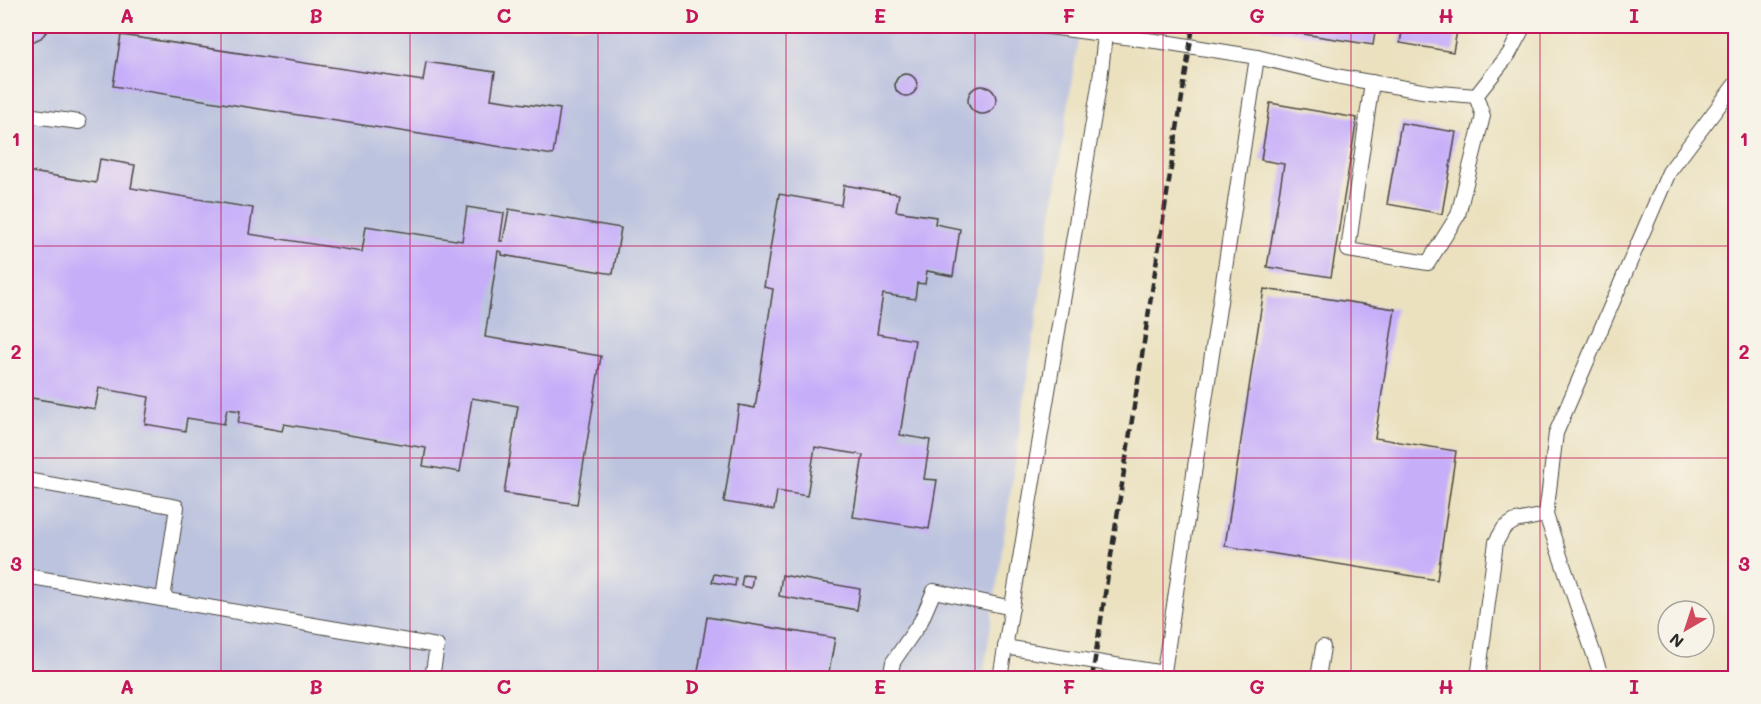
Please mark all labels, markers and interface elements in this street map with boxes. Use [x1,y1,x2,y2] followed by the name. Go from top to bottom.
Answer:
[120,2,134,28] text: A
[309,2,323,28] text: B
[497,2,512,28] text: C
[685,2,699,28] text: D
[874,2,886,28] text: E
[1063,2,1076,28] text: F
[1249,2,1265,28] text: G
[1438,2,1454,28] text: H
[1629,2,1639,28] text: I
[12,125,20,151] text: 1
[1740,125,1748,151] text: 1
[10,338,22,364] text: 2
[1738,338,1750,364] text: 2
[10,550,22,576] text: 3
[1738,550,1750,576] text: 3
[1656,599,1716,659] north arrow
[1665,629,1688,653] text: N
[120,673,134,699] text: A
[309,673,323,699] text: B
[497,673,512,699] text: C
[685,673,699,699] text: D
[874,673,886,699] text: E
[1063,673,1076,699] text: F
[1249,673,1265,699] text: G
[1438,673,1454,699] text: H
[1629,673,1639,699] text: I

